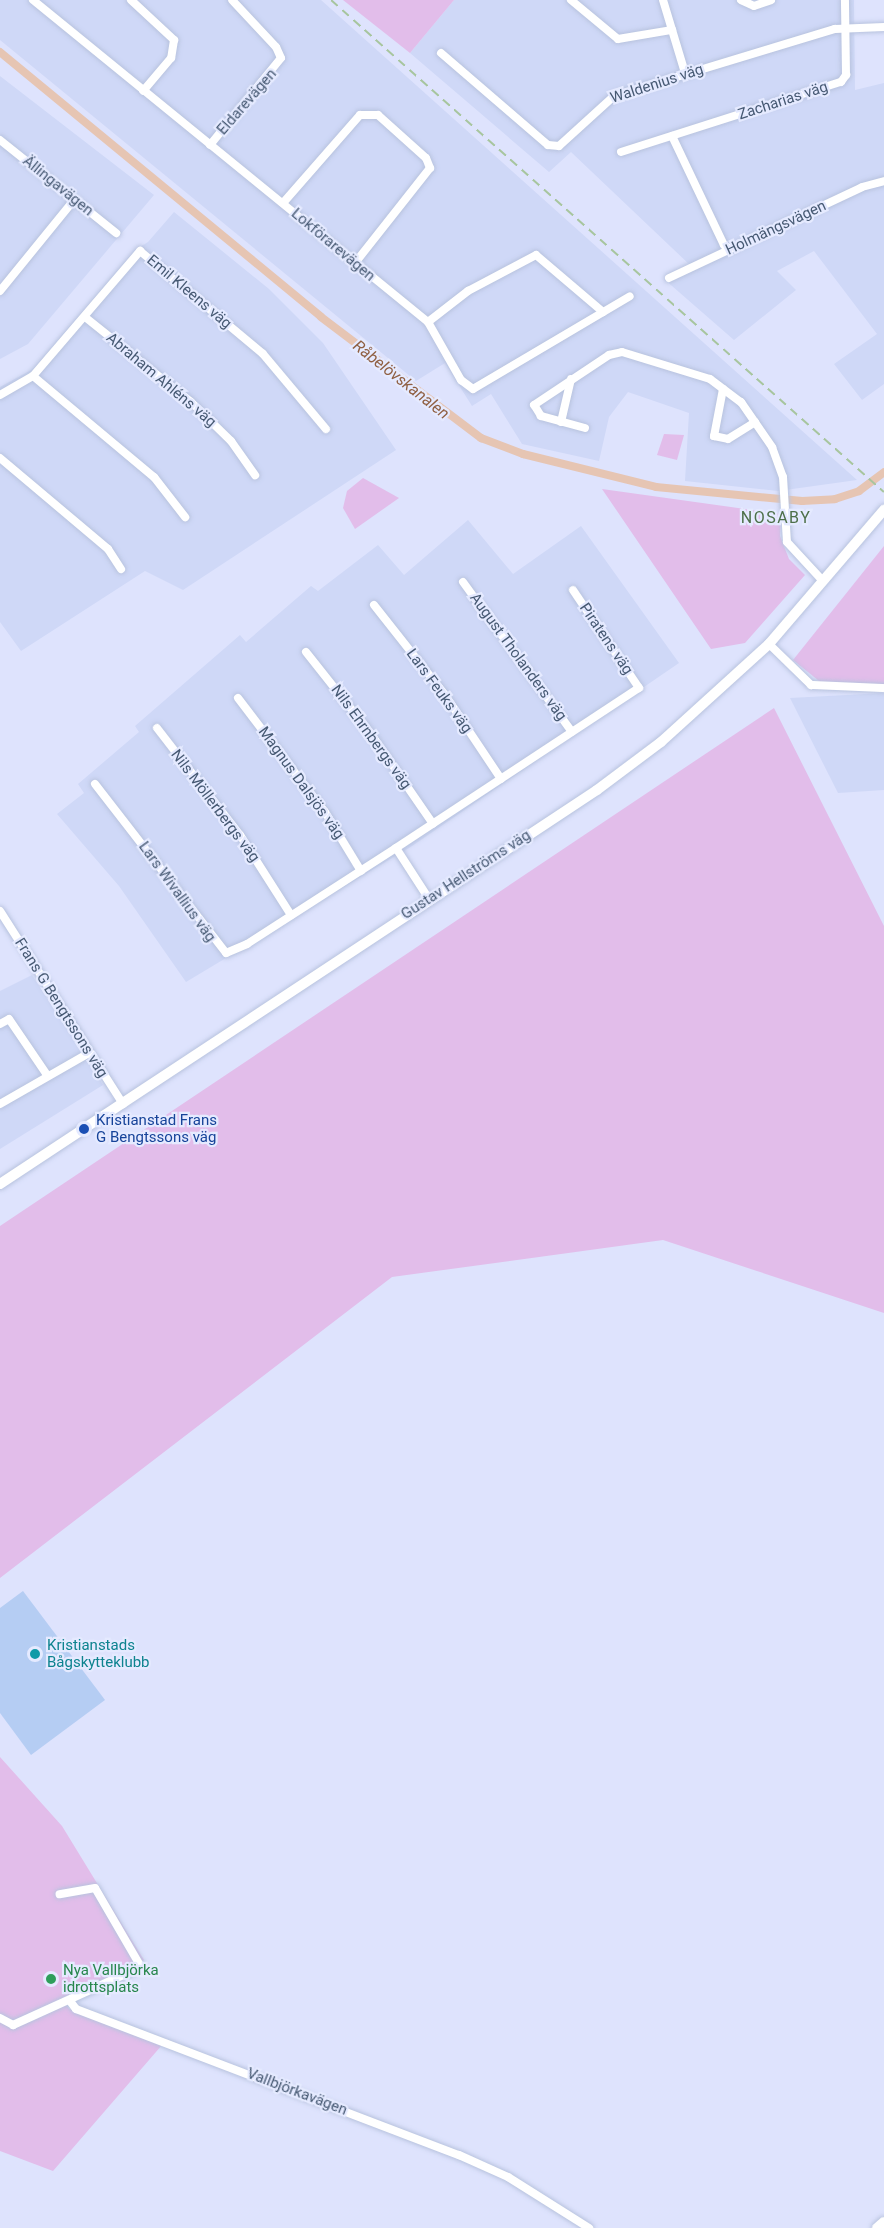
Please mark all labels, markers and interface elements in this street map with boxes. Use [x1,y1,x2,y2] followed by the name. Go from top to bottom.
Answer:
[608,61,706,107] street label: Waldenius väg
[213,65,281,139] street label: Eldarevägen
[736,78,830,124] street label: Zacharias väg
[19,152,97,220] street label: Ällingavägen
[723,197,829,259] street label: Holmängsvägen
[287,205,379,285] street label: Lokförarevägen
[143,251,235,333] street label: Emil Kleens väg
[103,329,219,431] street label: Abraham Ahléns väg
[349,336,453,424] water label: Råbelövskanalen
[741,508,811,528] district label: NOSABY
[466,590,570,724] street label: August Tholanders väg
[575,600,637,678] street label: Piratens väg
[402,645,476,737] street label: Lars Feuks väg
[327,681,415,793] street label: Nils Ehrnbergs väg
[254,723,348,843] street label: Magnus Dalsjös väg
[167,746,263,866] street label: Nils Möllerbergs väg
[398,826,534,924] street label: Gustav Hellströms väg
[135,838,219,946] street label: Lars Wivallius väg
[11,935,111,1081] street label: Frans G Bengtssons väg
[96,1111,217,1146] place label: Kristianstad Frans G Bengtssons väg
[77,1122,91,1136] marker: Kristianstad Frans G Bengtssons väg
[47,1636,150,1671] place label: Kristianstads Bågskytteklubb
[28,1647,42,1661] marker: Kristianstads Bågskytteklubb
[63,1961,159,1996] place label: Nya Vallbjörka idrottsplats
[44,1972,58,1986] marker: Nya Vallbjörka idrottsplats
[244,2065,350,2119] street label: Vallbjörkavägen

